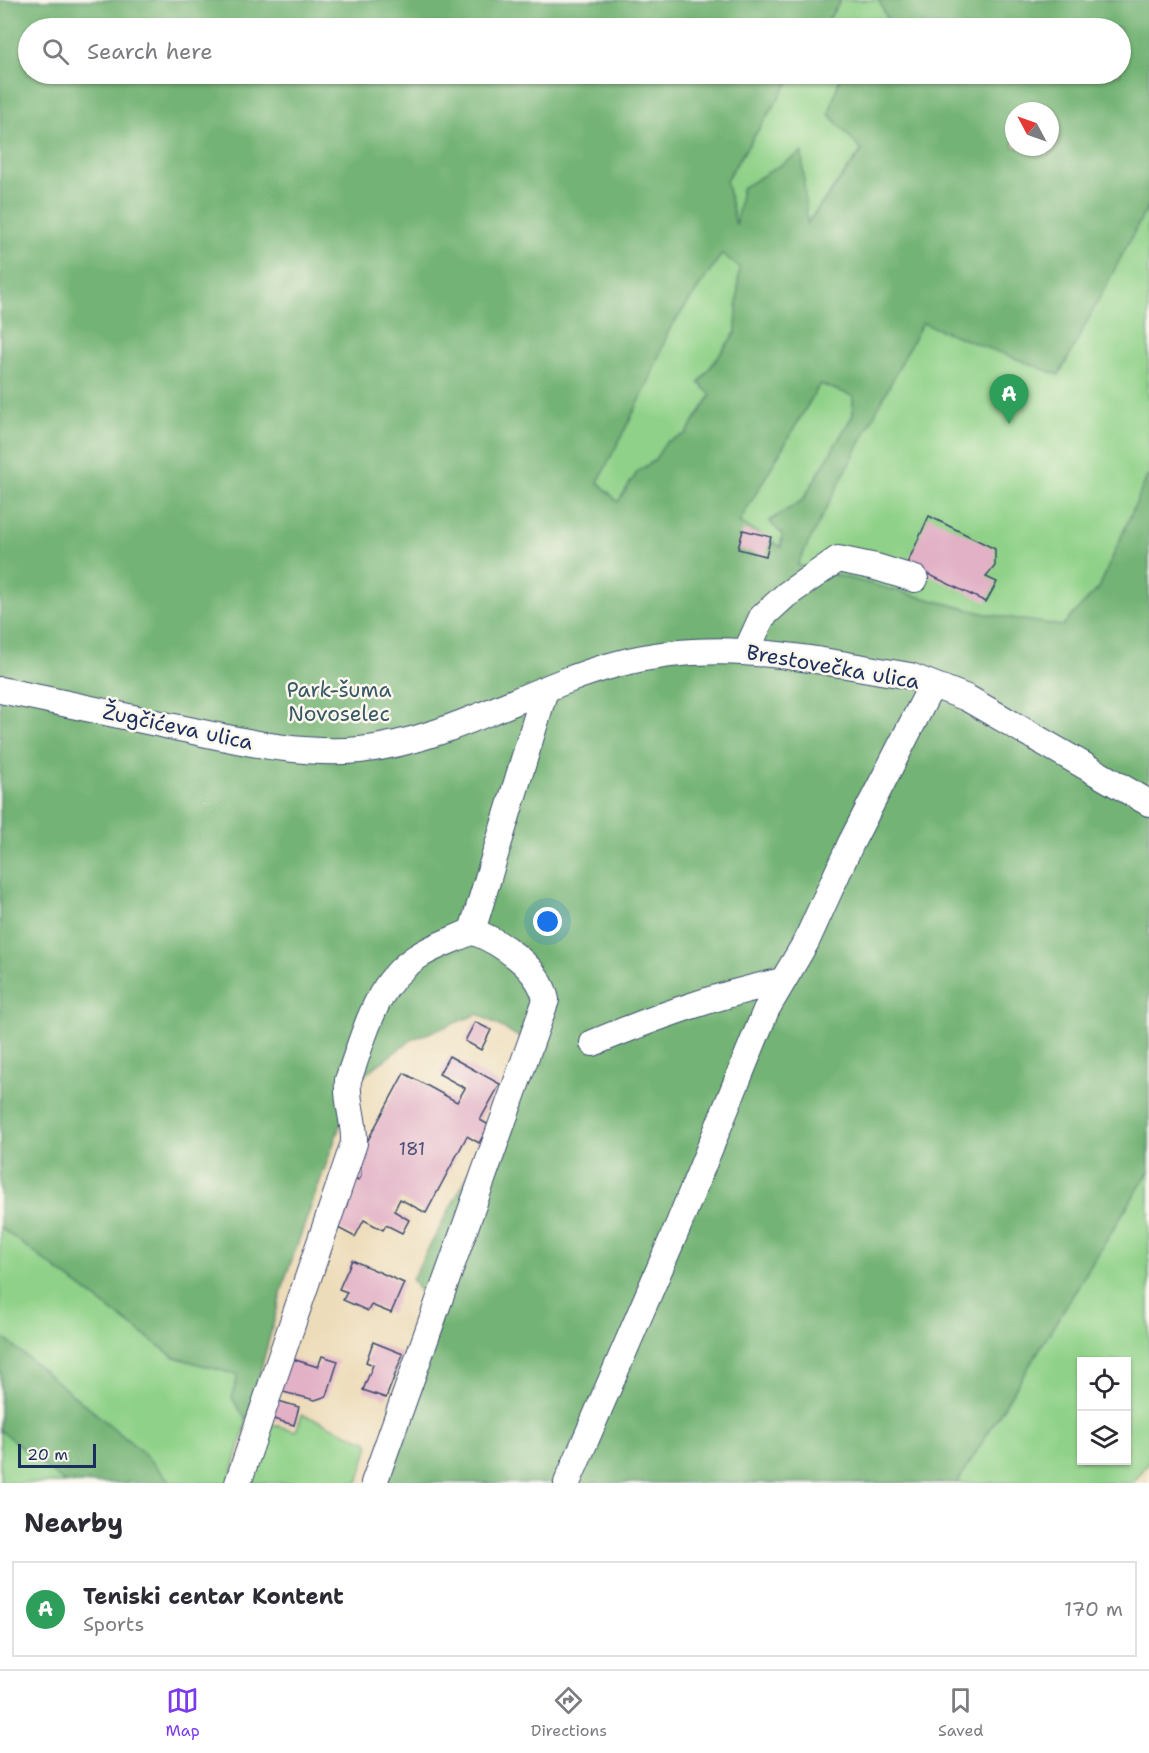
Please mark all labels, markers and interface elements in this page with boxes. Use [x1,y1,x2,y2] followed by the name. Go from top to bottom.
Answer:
[18,18,1131,84] search box
[39,35,72,68] icon: search
[87,37,213,66] text: Search here
[1005,102,1059,156] north arrow
[990,374,1028,424] pin: A
[744,638,922,696] street label: Brestovečka ulica
[286,676,392,728] park label: Park-šuma Novoselec
[100,696,256,757] street label: Žugčićeva ulica
[533,907,562,936] your location
[399,1137,425,1161] house number: 181
[1077,1357,1131,1465] map controls
[1077,1357,1131,1411] button: locate
[1077,1411,1131,1465] button: layers
[18,1441,96,1468] scale bar
[27,1444,68,1465] text: 20 m
[24,1505,123,1540] text: Nearby
[83,1582,344,1611] text: Teniski centar Kontent
[38,1596,53,1622] text: A
[1064,1596,1123,1622] text: 170 m
[83,1611,144,1637] text: Sports
[166,1684,200,1741] tab: Map
[531,1684,607,1741] tab: Directions
[938,1684,984,1741] tab: Saved

